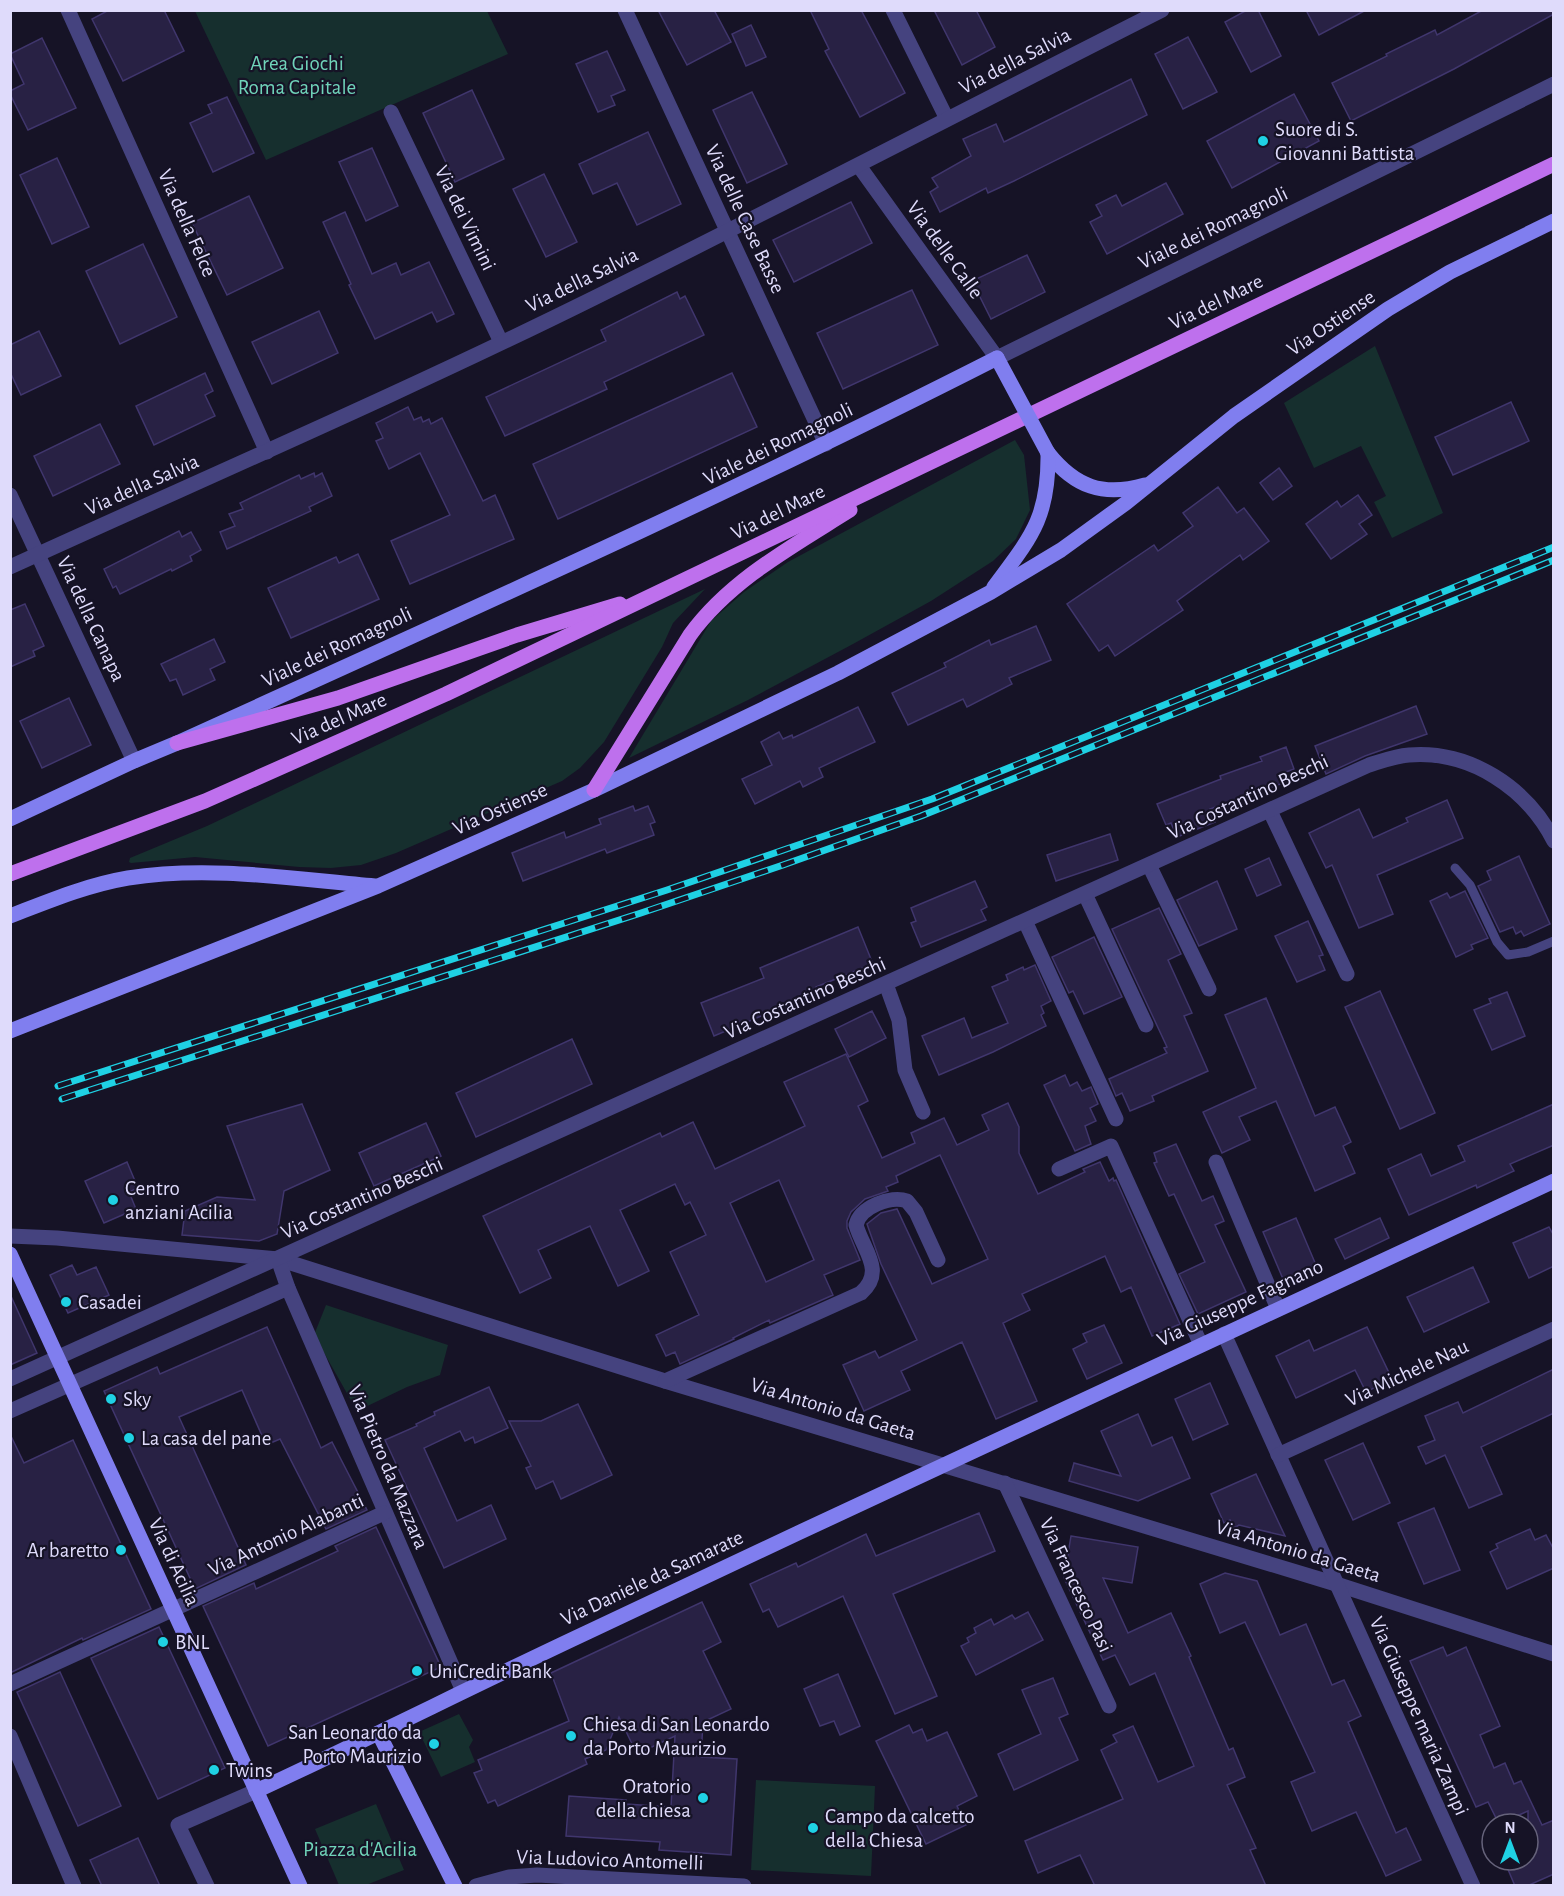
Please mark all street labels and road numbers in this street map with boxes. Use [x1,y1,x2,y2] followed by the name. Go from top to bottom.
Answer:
[956,24,1074,98] street label: Via della Salvia
[701,141,789,297] street label: Via delle Case Basse
[431,162,499,274] street label: Via dei Vimini
[154,166,220,280] street label: Via della Felce
[1135,183,1291,273] street label: Viale dei Romagnoli
[903,197,987,303] street label: Via delle Calle
[522,244,642,316] street label: Via della Salvia
[1166,270,1266,334] street label: Via del Mare
[1283,286,1379,360] street label: Via Ostiense
[700,399,856,489] street label: Viale dei Romagnoli
[82,450,202,519] street label: Via della Salvia
[728,480,828,544] street label: Via del Mare
[53,553,129,685] street label: Via della Canapa
[259,603,415,691] street label: Viale dei Romagnoli
[288,689,390,749] street label: Via del Mare
[1164,751,1332,843] street label: Via Costantino Beschi
[450,779,550,839] street label: Via Ostiense
[721,953,889,1043] street label: Via Costantino Beschi
[278,1153,446,1243] street label: Via Costantino Beschi
[1154,1255,1326,1351] street label: Via Giuseppe Fagnano
[1342,1335,1472,1411] street label: Via Michele Nau
[748,1374,918,1444] street label: Via Antonio da Gaeta
[344,1382,432,1552] street label: Via Pietro da Mazzara
[205,1490,367,1580] street label: Via Antonio Alabanti
[145,1515,204,1609] street label: Via di Acilia
[1036,1515,1116,1655] street label: Via Francesco Pasi
[1213,1516,1383,1586] street label: Via Antonio da Gaeta
[557,1526,747,1630] street label: Via Daniele da Samarate
[1366,1614,1472,1818] street label: Via Giuseppe maria Zampi
[516,1846,704,1874] street label: Via Ludovico Antomelli

